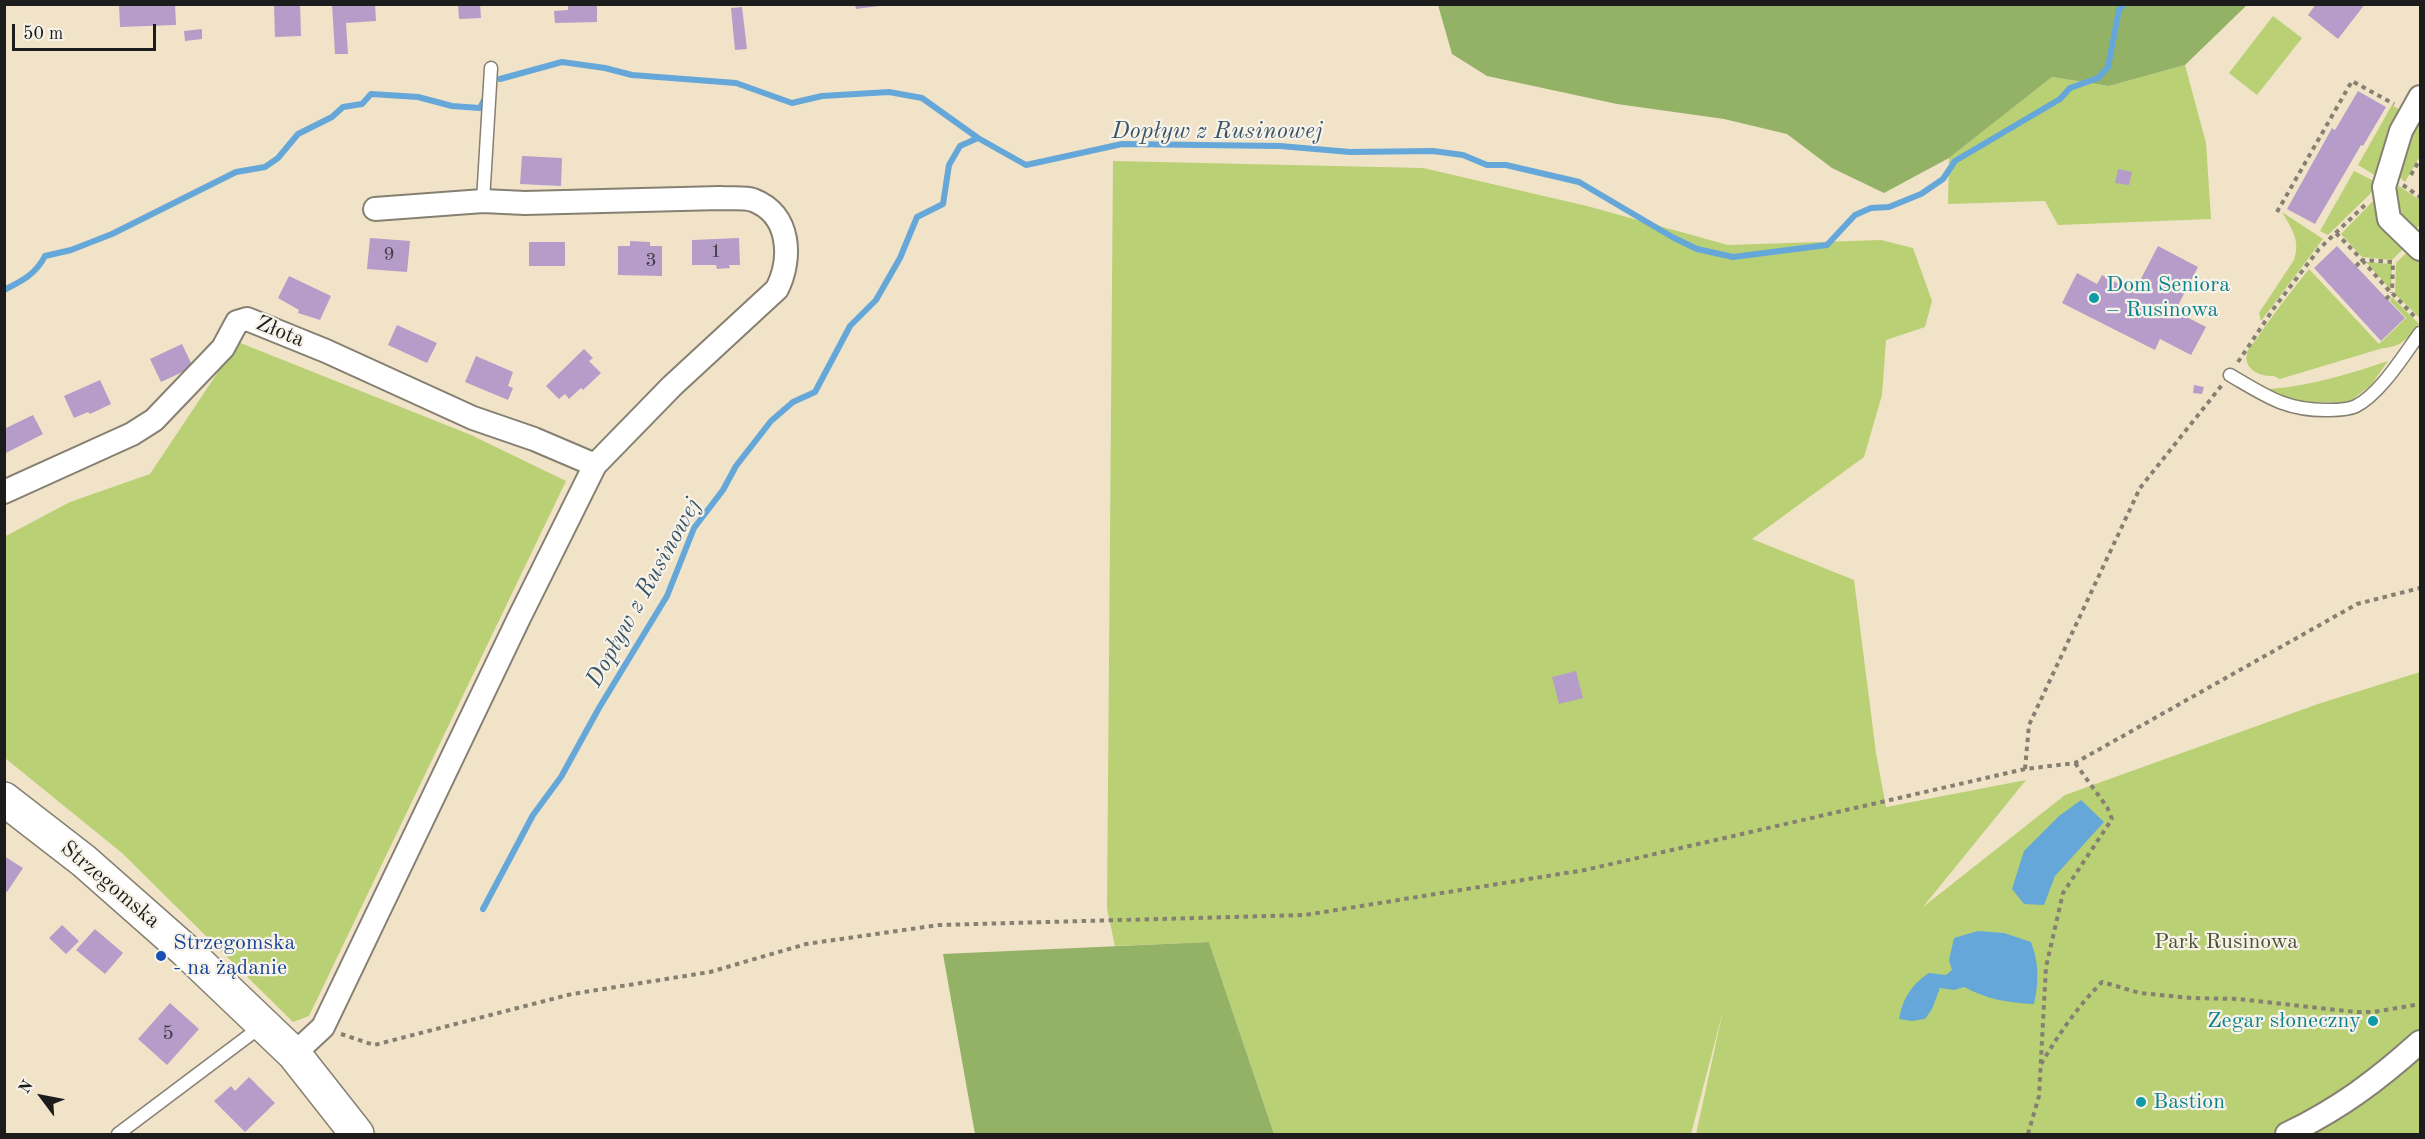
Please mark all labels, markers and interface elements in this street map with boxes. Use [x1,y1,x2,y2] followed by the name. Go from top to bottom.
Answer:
[15,12,159,50] scale bar
[23,25,63,43] text: 50 m
[1111,118,1323,146] water label: Dopływ z Rusinowej
[710,240,722,264] house number: 1
[383,243,395,267] house number: 9
[645,249,657,273] house number: 3
[2106,272,2230,324] place label: Dom Seniora – Rusinowa
[2087,291,2101,305] marker: Dom Seniora – Rusinowa
[252,310,308,354] street label: Złota
[580,494,708,692] water label: Dopływ z Rusinowej
[55,836,165,934] street label: Strzegomska
[2154,929,2298,955] park label: Park Rusinowa
[173,930,295,981] place label: Strzegomska - na żądanie
[154,949,168,963] marker: Strzegomska - na żądanie
[2207,1008,2361,1034] place label: Zegar słoneczny
[2366,1014,2380,1028] marker: Zegar słoneczny
[162,1022,174,1046] house number: 5
[12,1067,72,1127] north arrow
[17,1078,37,1097] text: N
[2153,1089,2225,1115] place label: Bastion
[2134,1095,2148,1109] marker: Bastion

